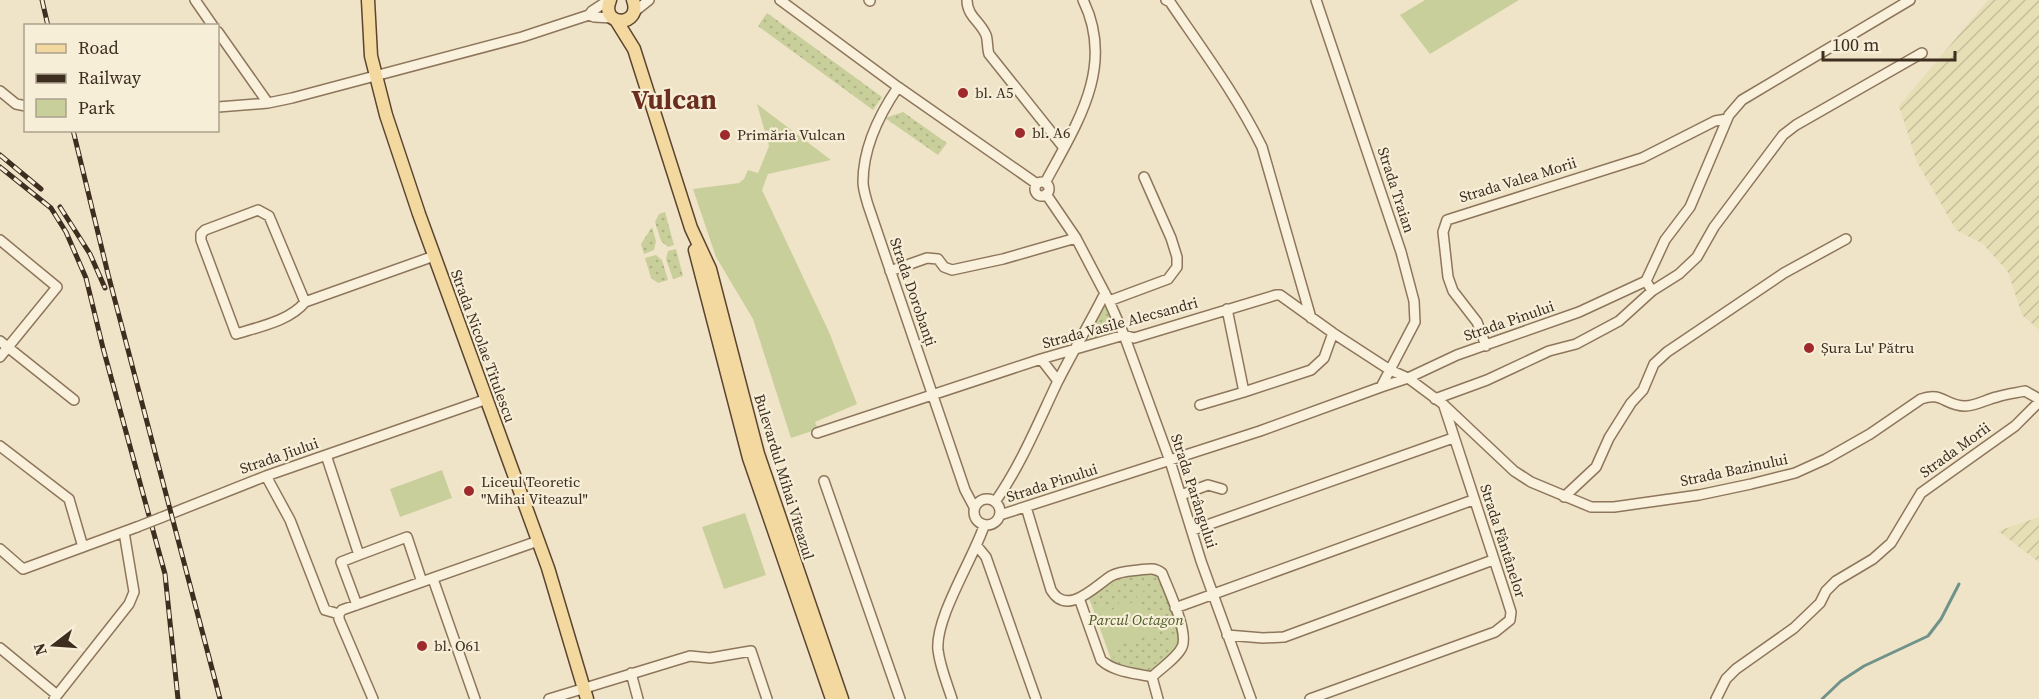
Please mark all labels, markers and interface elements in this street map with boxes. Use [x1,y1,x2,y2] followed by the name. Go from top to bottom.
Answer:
[24,24,219,132] legend
[1823,24,1955,62] scale bar
[1832,32,1879,57] text: 100 m
[78,35,119,60] text: Road
[78,65,142,90] text: Railway
[631,81,717,118] district label: Vulcan
[975,82,1013,103] place label: bl. A5
[956,86,970,100] marker: bl. A5
[78,95,115,120] text: Park
[1032,122,1070,143] place label: bl. A6
[737,124,845,145] place label: Primăria Vulcan
[1013,126,1027,140] marker: bl. A6
[718,128,732,142] marker: Primăria Vulcan
[1373,144,1420,235] street label: Strada Traian
[1457,152,1579,207] street label: Strada Valea Morii
[885,235,942,349] street label: Strada Dorobanți
[446,266,521,425] street label: Strada Nicolae Titulescu
[1040,292,1200,353] street label: Strada Vasile Alecsandri
[1461,295,1557,346] street label: Strada Pinului
[1821,337,1914,358] place label: Șura Lu' Pătru
[1802,341,1816,355] marker: Șura Lu' Pătru
[749,391,820,563] street label: Bulevardul Mihai Viteazul
[1915,417,1994,482] street label: Strada Morii
[1166,431,1223,551] street label: Strada Parângului
[237,432,321,479] street label: Strada Jiului
[1678,448,1790,491] street label: Strada Bazinului
[1004,458,1100,507] street label: Strada Pinului
[481,471,588,509] place label: Liceul Teoretic "Mihai Viteazul"
[1475,481,1532,601] street label: Strada Fântânelor
[462,484,476,498] marker: Liceul Teoretic "Mihai Viteazul"
[1087,609,1184,630] park label: Parcul Octagon
[24,615,84,675] north arrow
[434,635,481,656] place label: bl. O61
[415,639,429,653] marker: bl. O61
[27,640,52,658] text: N

